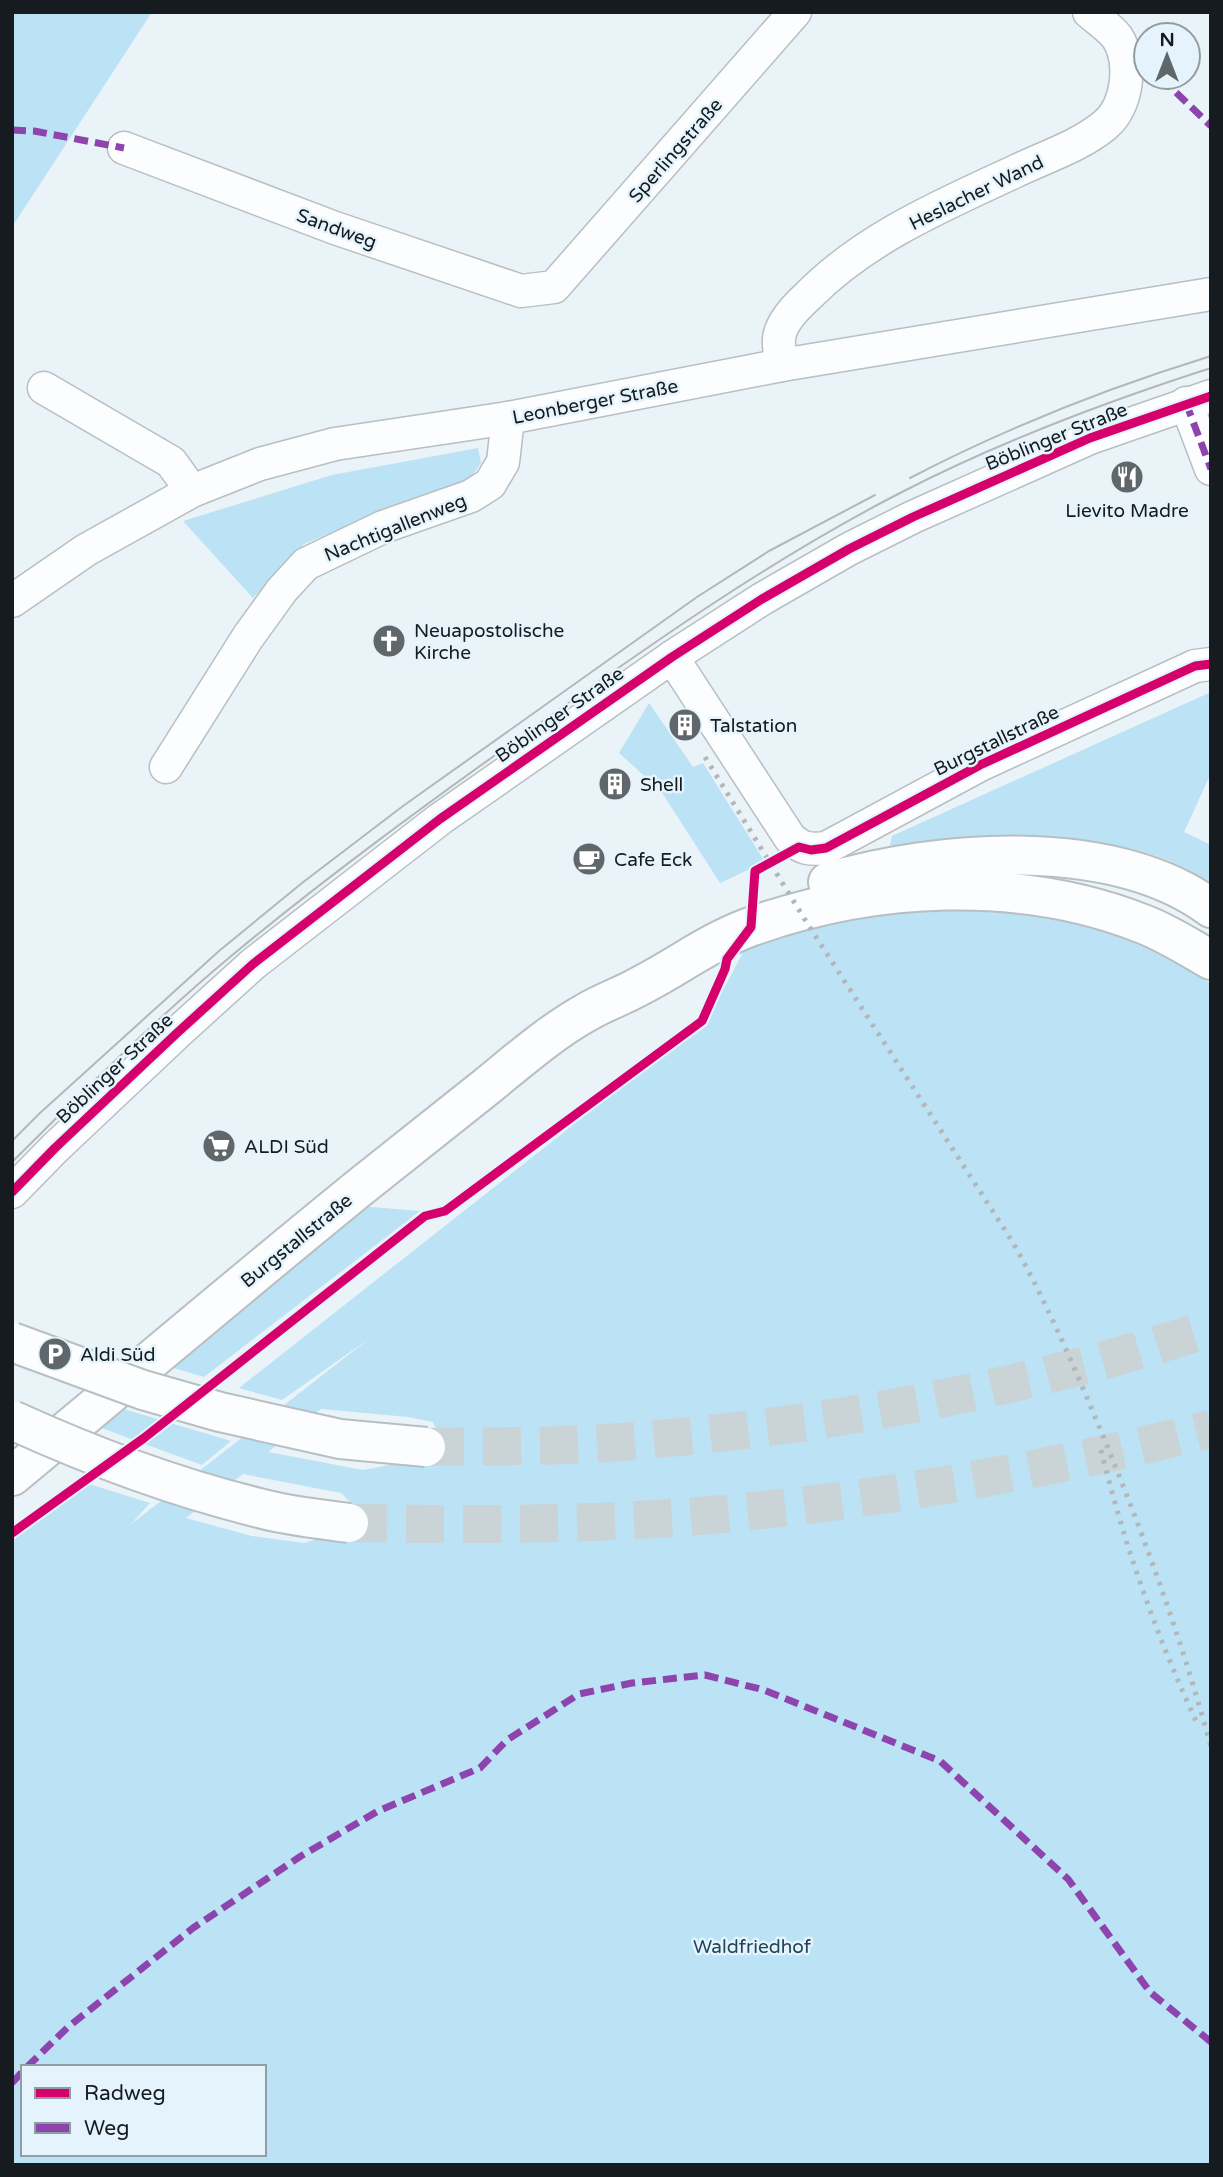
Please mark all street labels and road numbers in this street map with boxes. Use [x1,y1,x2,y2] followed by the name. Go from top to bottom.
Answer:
[624,94,727,207] street label: Sperlingstraße
[906,151,1047,235] street label: Heslacher Wand
[294,204,380,254] street label: Sandweg
[510,375,680,429] street label: Leonberger Straße
[982,398,1131,475] street label: Böblinger Straße
[321,489,470,566] street label: Nachtigallenweg
[491,662,628,767] street label: Böblinger Straße
[930,701,1063,781] street label: Burgstallstraße
[52,1009,178,1128] street label: Böblinger Straße
[237,1189,357,1292] street label: Burgstallstraße

